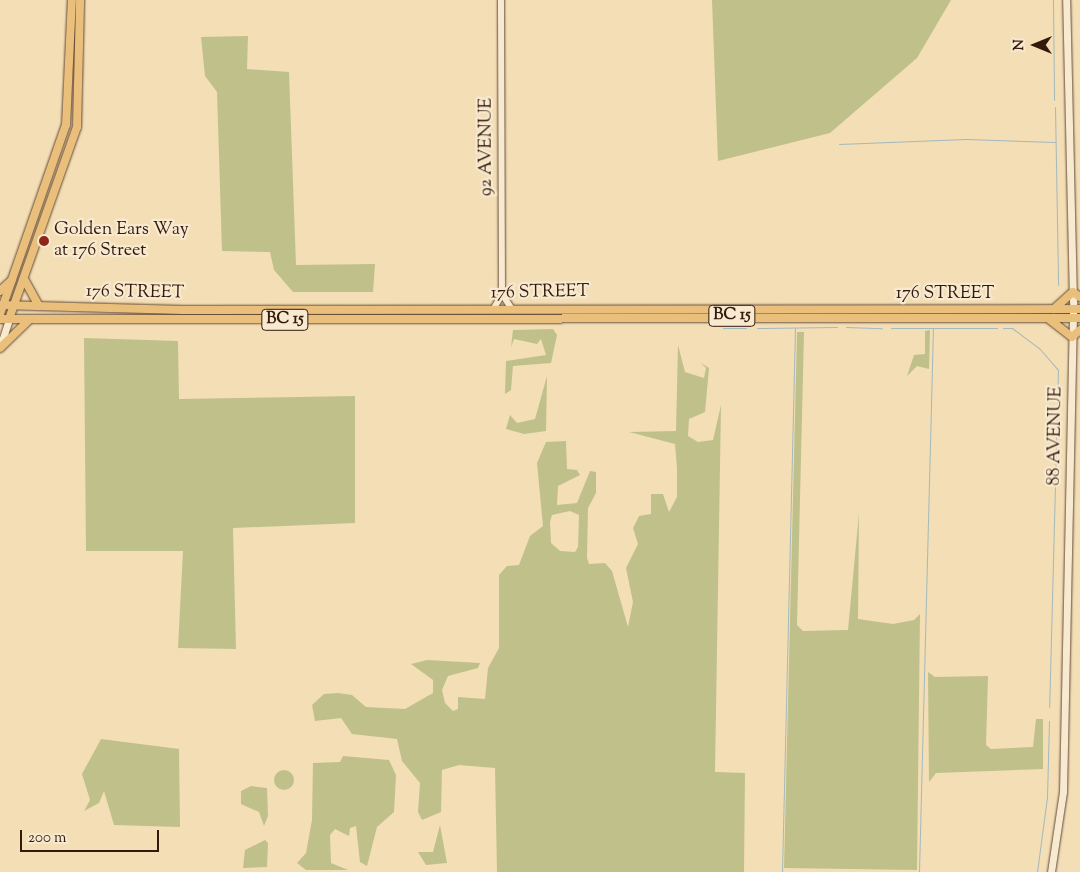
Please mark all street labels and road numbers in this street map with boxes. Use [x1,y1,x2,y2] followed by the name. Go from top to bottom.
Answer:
[476,98,498,196] street label: 92 AVENUE
[86,281,184,305] street label: 176 STREET
[491,281,589,305] street label: 176 STREET
[896,283,994,305] street label: 176 STREET
[708,302,756,330] road number: BC 15
[261,306,309,334] road number: BC 15
[1044,386,1068,486] street label: 88 AVENUE

